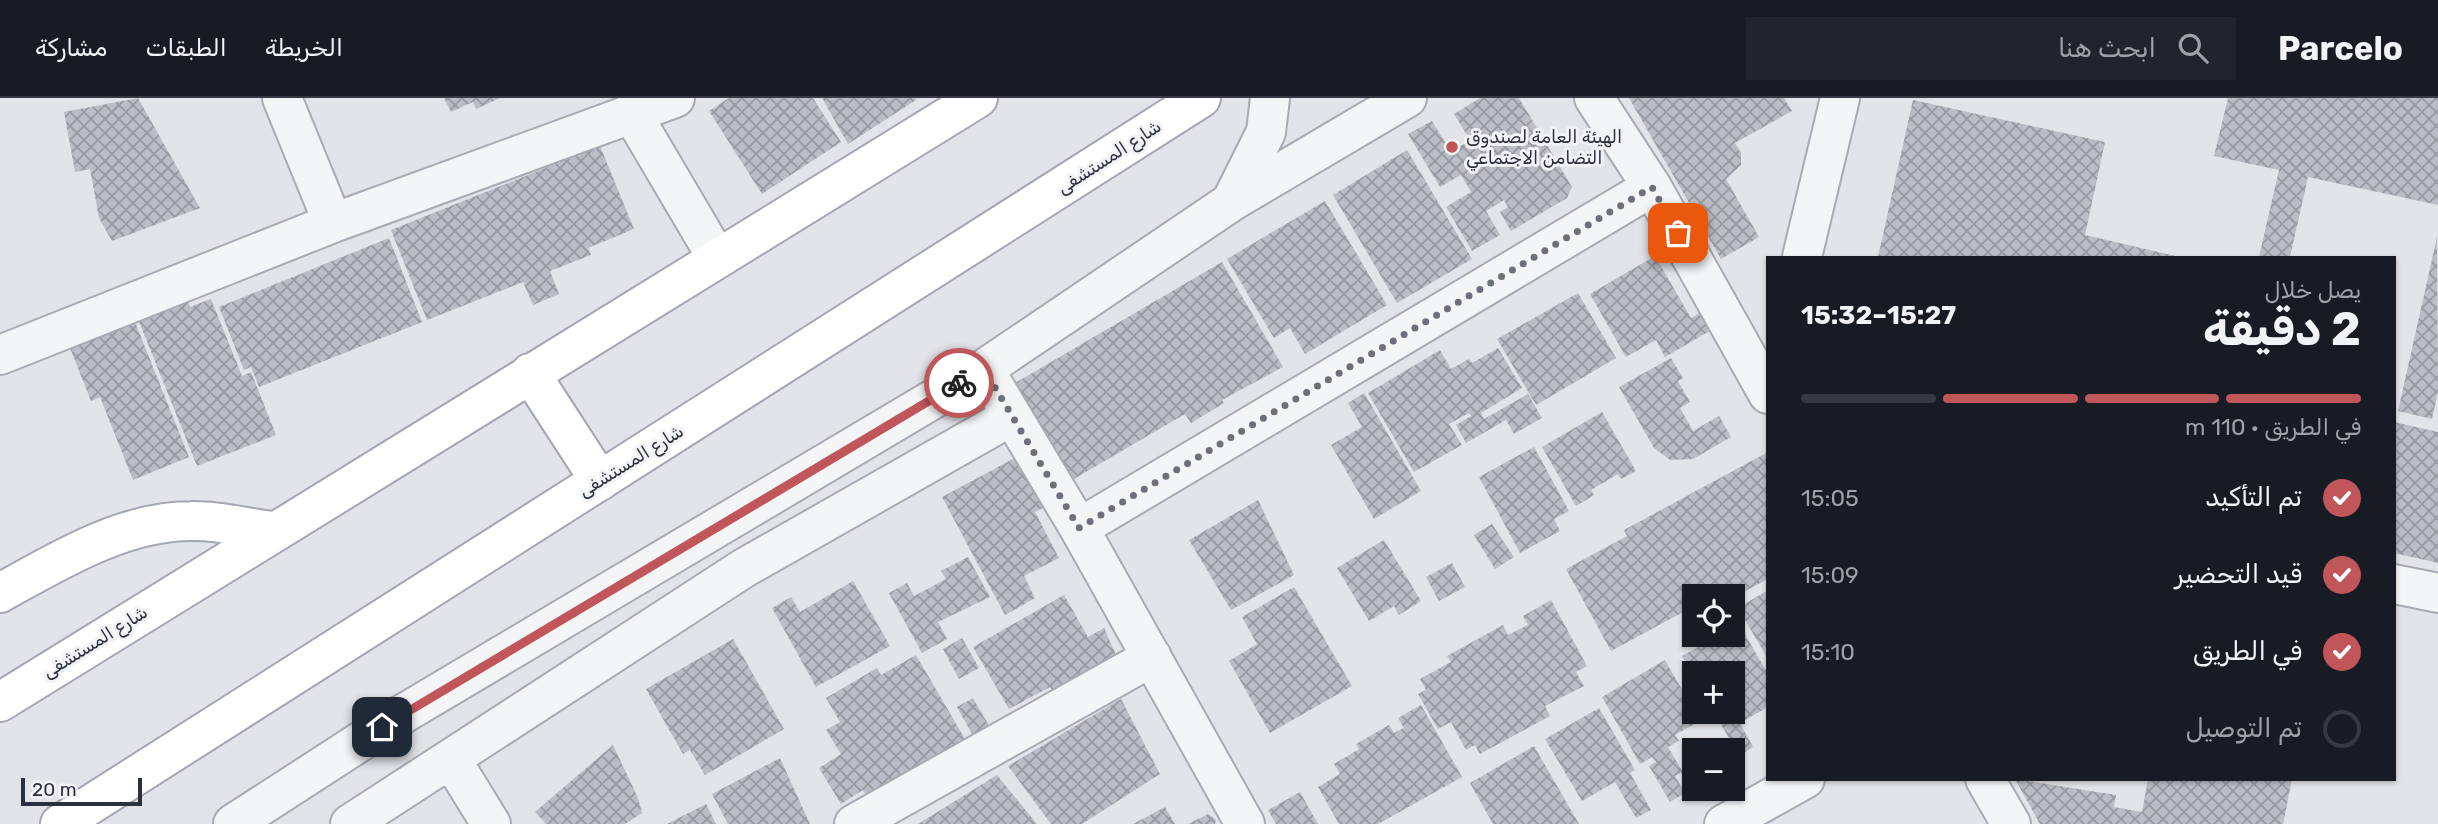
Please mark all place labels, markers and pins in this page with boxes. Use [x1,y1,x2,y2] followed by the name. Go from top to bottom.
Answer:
[1466,126,1622,171] place label: الهيئة العامة لصندوق التضامن الاجتماعي
[1444,139,1460,155] marker: الهيئة العامة لصندوق التضامن الاجتماعي
[1648,203,1708,263] pin
[352,697,412,757] pin

